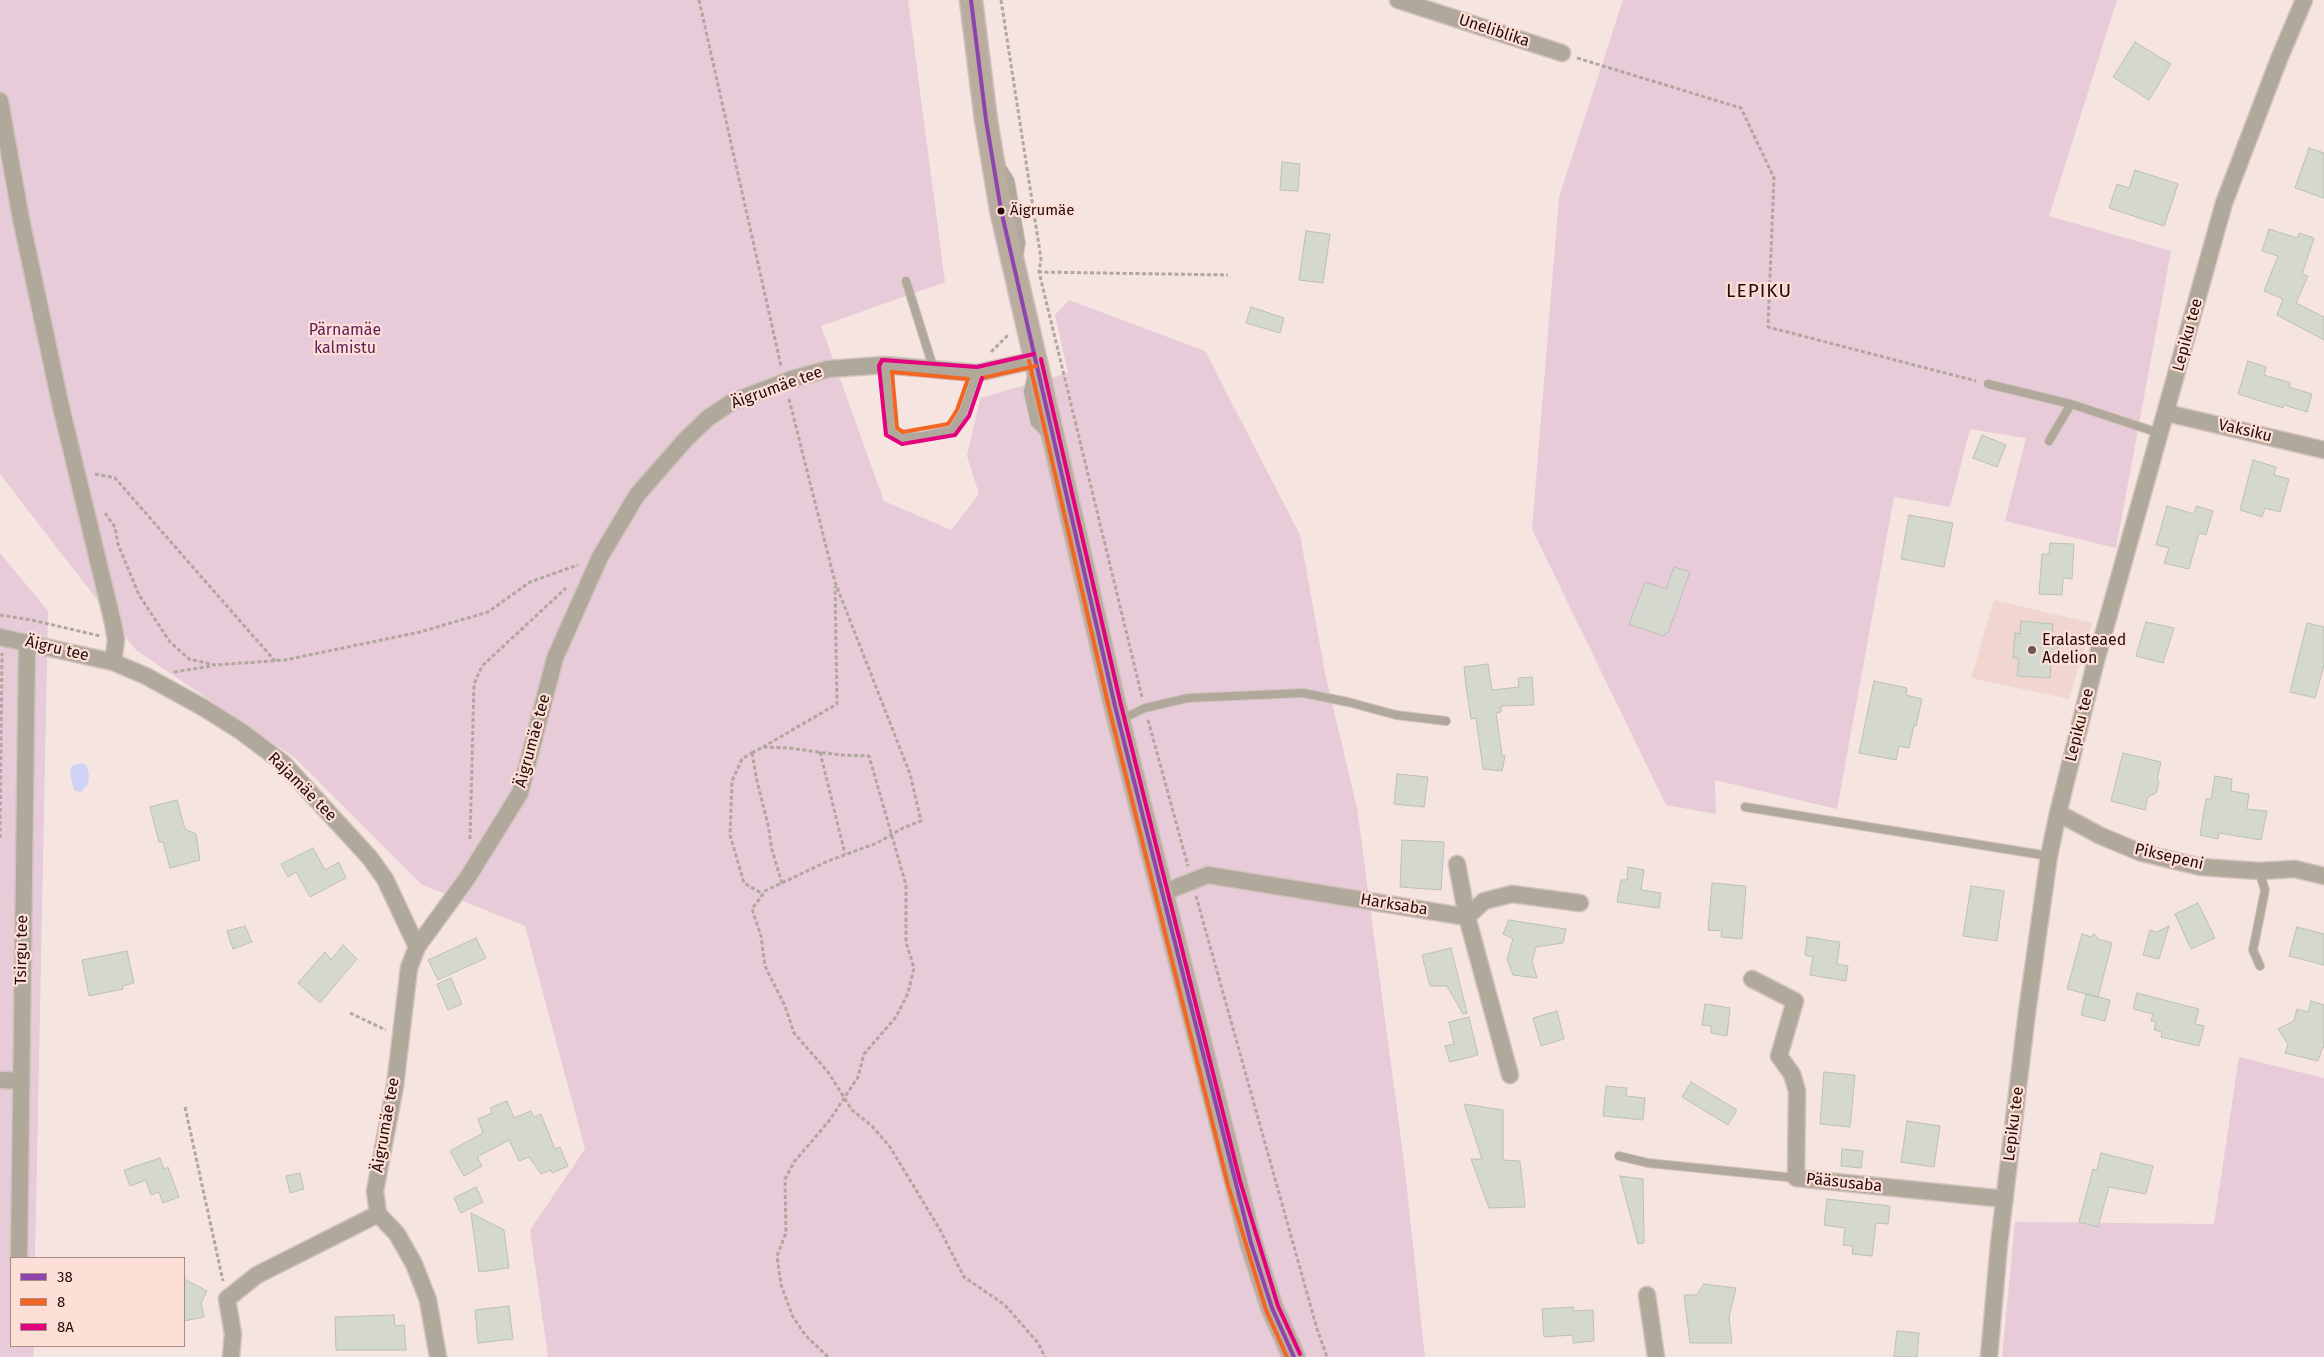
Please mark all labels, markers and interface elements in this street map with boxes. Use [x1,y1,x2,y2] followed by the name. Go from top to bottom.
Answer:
[1456,11,1532,51] street label: Uneliblika
[1010,202,1074,220] place label: Äigrumäe
[996,206,1006,216] marker: Äigrumäe
[1725,281,1793,303] district label: LEPIKU
[2169,296,2207,374] street label: Lepiku tee
[309,321,381,359] park label: Pärnamäe kalmistu
[729,363,825,413] street label: Äigrumäe tee
[2216,416,2274,446] street label: Vaksiku
[2042,631,2126,669] place label: Eralasteaed Adelion
[23,632,91,666] street label: Äigru tee
[2026,644,2038,656] marker: Eralasteaed Adelion
[2062,686,2098,764] street label: Lepiku tee
[511,692,555,790] street label: Äigrumäe tee
[264,749,340,825] street label: Rajamäe tee
[2133,840,2205,874] street label: Piksepeni
[1359,890,1429,920] street label: Harksaba
[12,915,32,985] street label: Tsirgu tee
[368,1076,404,1174] street label: Äigrumäe tee
[2000,1086,2028,1162] street label: Lepiku tee
[1805,1169,1883,1197] street label: Pääsusaba
[10,1257,185,1347] legend
[57,1268,73,1286] text: 38
[57,1293,65,1311] text: 8
[57,1318,74,1336] text: 8A

